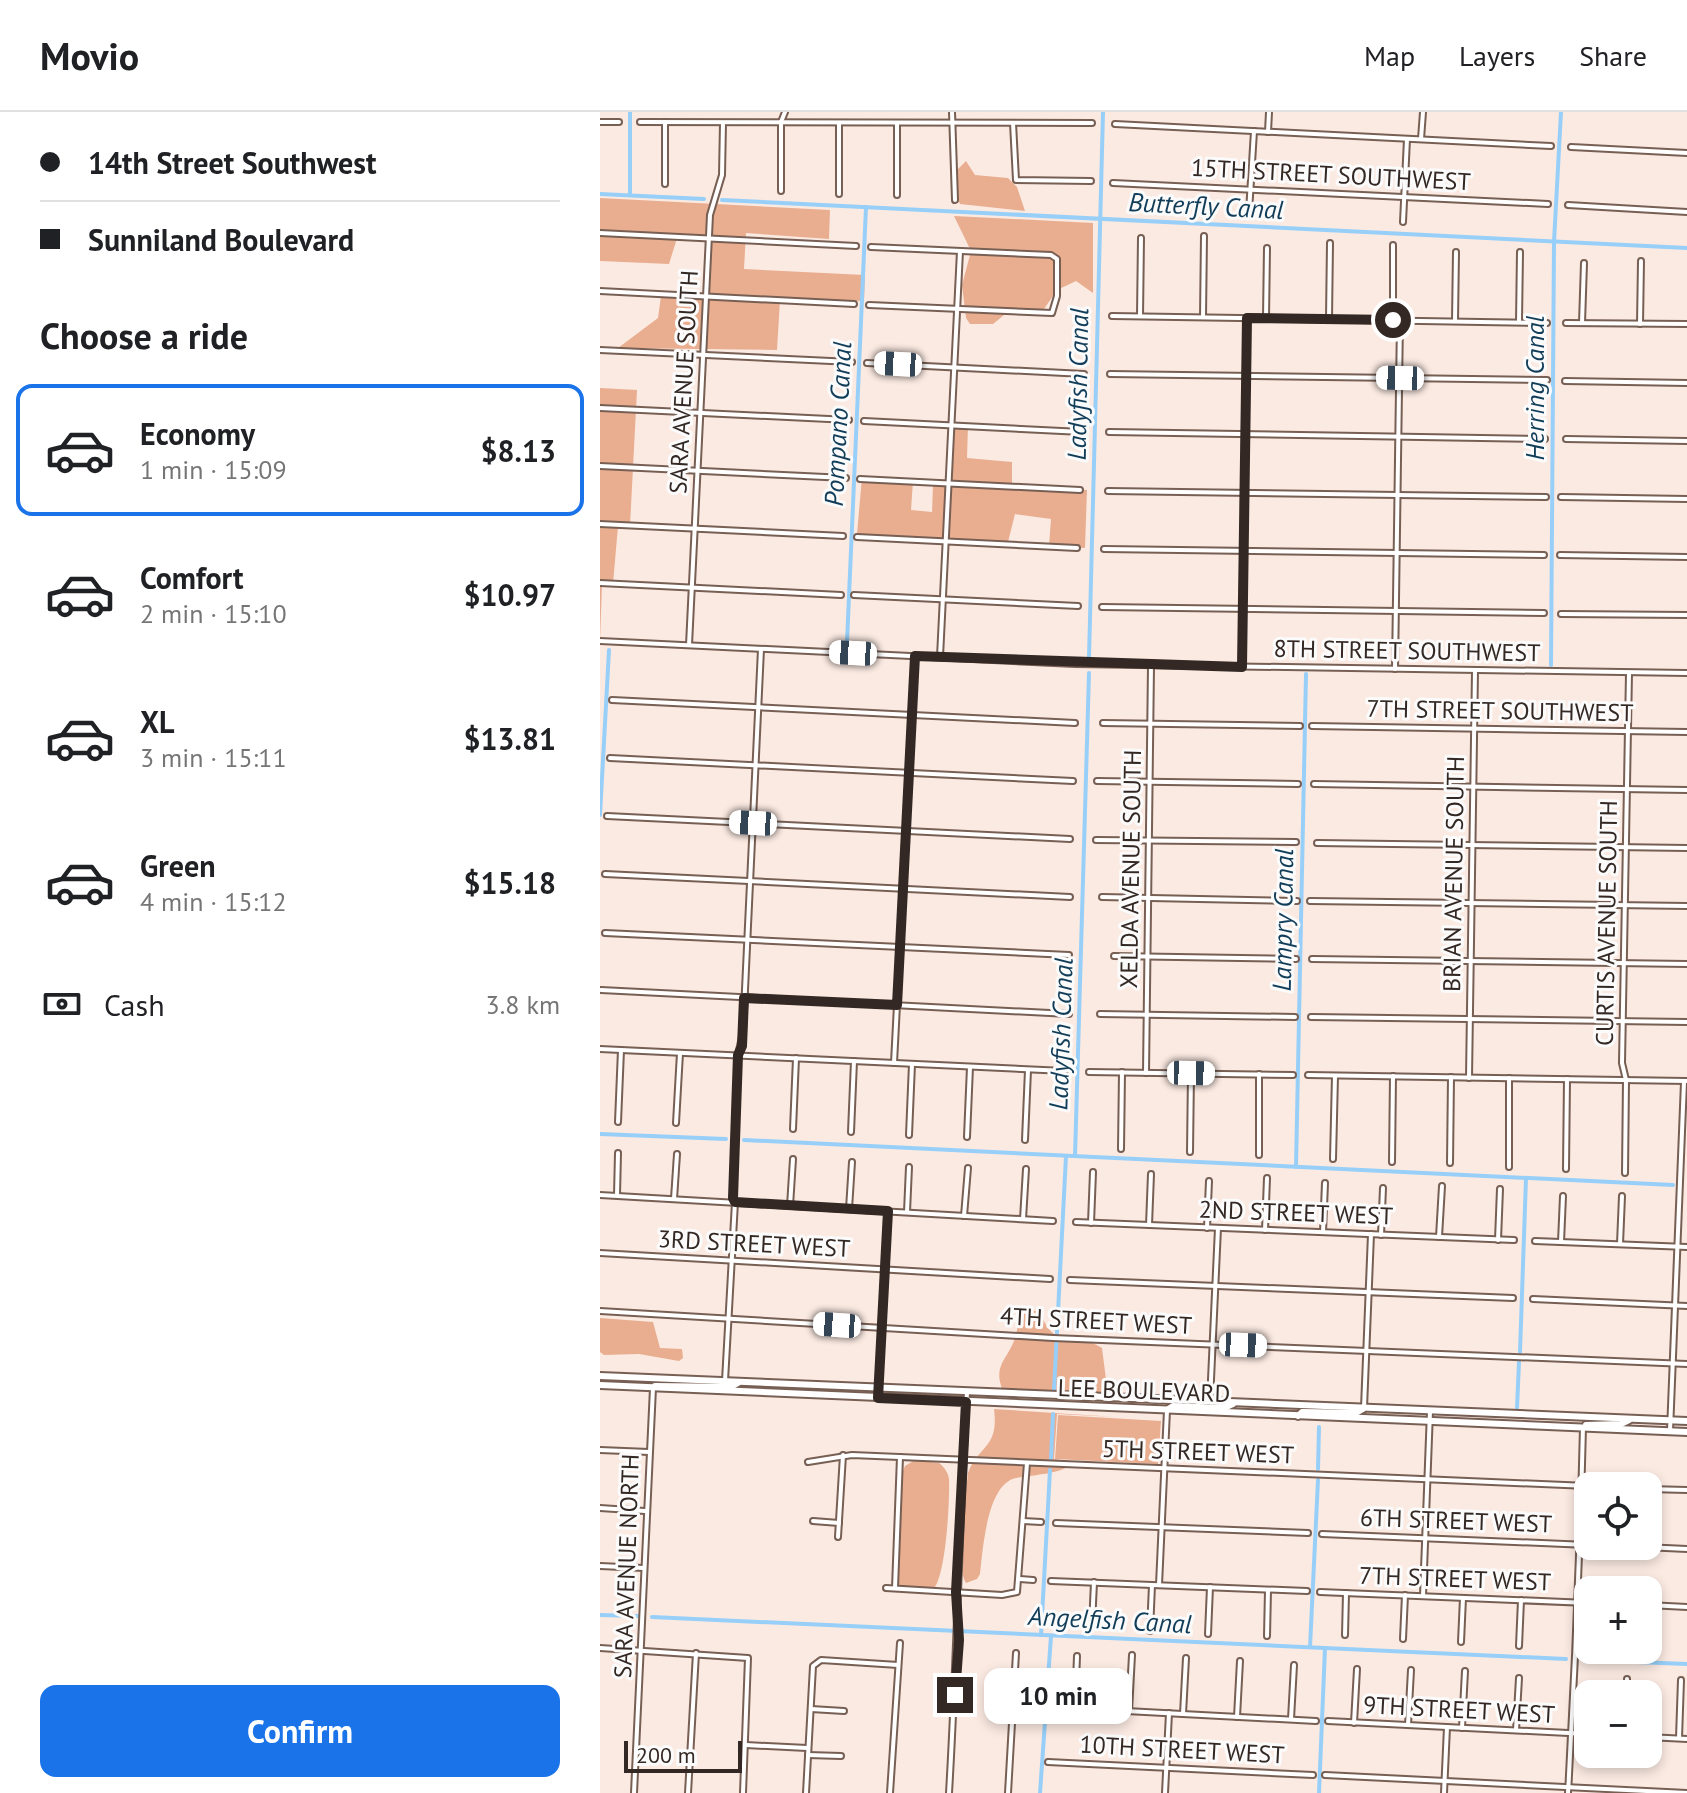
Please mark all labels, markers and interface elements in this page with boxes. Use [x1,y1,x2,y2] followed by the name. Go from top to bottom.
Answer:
[40,31,139,80] text: Movio
[1364,37,1415,74] text: Map
[1459,37,1535,74] text: Layers
[1579,37,1647,74] text: Share
[88,143,376,182] text: 14th Street Southwest
[1190,152,1472,197] street label: 15TH STREET SOUTHWEST
[1128,185,1285,226] water label: Butterfly Canal
[88,220,354,259] text: Sunniland Boulevard
[662,269,705,495] street label: SARA AVENUE SOUTH
[1375,302,1411,338] route start
[1060,307,1095,461] water label: Ladyfish Canal
[40,312,248,359] text: Choose a ride
[1518,315,1551,461] water label: Herring Canal
[817,341,858,507] water label: Pompano Canal
[873,351,923,377] car
[1376,366,1424,390] car
[44,414,116,486] icon: car
[140,414,255,453] text: Economy
[481,431,556,470] text: $8.13
[140,453,287,486] text: 1 min · 15:09
[44,558,116,630] icon: car
[140,558,243,597] text: Comfort
[464,575,556,614] text: $10.97
[140,597,287,630] text: 2 min · 15:10
[1273,633,1541,668] street label: 8TH STREET SOUTHWEST
[828,640,878,666] car
[1366,693,1634,728] street label: 7TH STREET SOUTHWEST
[44,702,116,774] icon: car
[140,702,174,741] text: XL
[464,719,556,758] text: $13.81
[140,741,287,774] text: 3 min · 15:11
[1113,749,1148,989] street label: XELDA AVENUE SOUTH
[1436,756,1471,992] street label: BRIAN AVENUE SOUTH
[1589,800,1624,1046] street label: CURTIS AVENUE SOUTH
[728,810,778,836] car
[44,846,116,918] icon: car
[140,846,215,885] text: Green
[1265,848,1300,992] water label: Lampry Canal
[464,863,556,902] text: $15.18
[140,885,287,918] text: 4 min · 15:12
[1041,957,1080,1111] water label: Ladyfish Canal
[40,982,84,1026] icon: cash
[104,985,165,1024] text: Cash
[486,988,560,1021] text: 3.8 km
[1167,1061,1215,1085] car
[1198,1194,1394,1231] street label: 2ND STREET WEST
[657,1223,851,1264] street label: 3RD STREET WEST
[999,1300,1193,1341] street label: 4TH STREET WEST
[812,1311,862,1339] car
[1219,1332,1267,1358] car
[1057,1372,1231,1409] street label: LEE BOULEVARD
[1101,1433,1295,1470] street label: 5TH STREET WEST
[607,1453,646,1679] street label: SARA AVENUE NORTH
[1574,1472,1662,1768] map controls
[1574,1472,1662,1560] button: locate
[1359,1502,1553,1539] street label: 6TH STREET WEST
[1358,1560,1552,1597] street label: 7TH STREET WEST
[1574,1576,1662,1664] button: +
[1026,1599,1193,1640] water label: Angelfish Canal
[983,1667,1131,1723] callout: 10 min
[937,1677,973,1713] route end
[1019,1679,1097,1712] text: 10 min
[1574,1680,1662,1768] button: −
[40,1685,560,1777] button: Confirm
[1362,1689,1556,1730] street label: 9TH STREET WEST
[1079,1729,1285,1770] street label: 10TH STREET WEST
[624,1737,742,1773] scale bar
[636,1741,696,1769] text: 200 m

